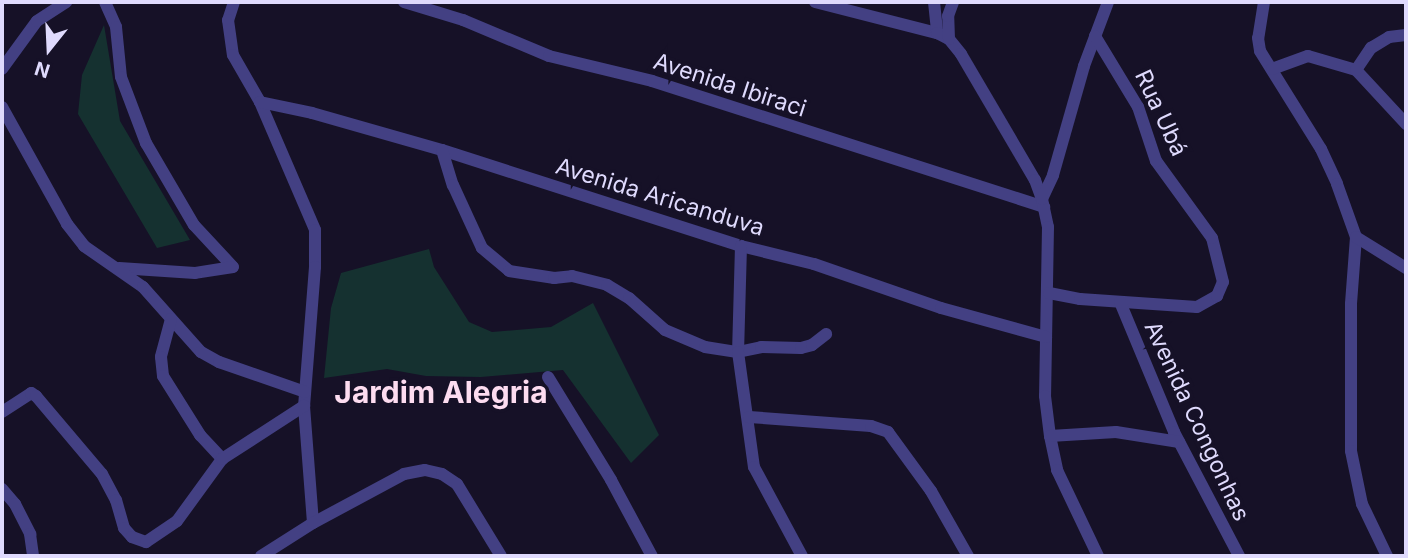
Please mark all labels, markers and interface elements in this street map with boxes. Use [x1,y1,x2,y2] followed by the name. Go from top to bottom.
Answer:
[14,14,84,84] north arrow
[650,47,810,123] street label: Avenida Ibiraci
[32,56,53,83] text: N
[1129,65,1193,161] street label: Rua Ubá
[552,152,768,242] street label: Avenida Aricanduva
[1139,317,1255,525] street label: Avenida Congonhas
[334,374,548,410] district label: Jardim Alegria

